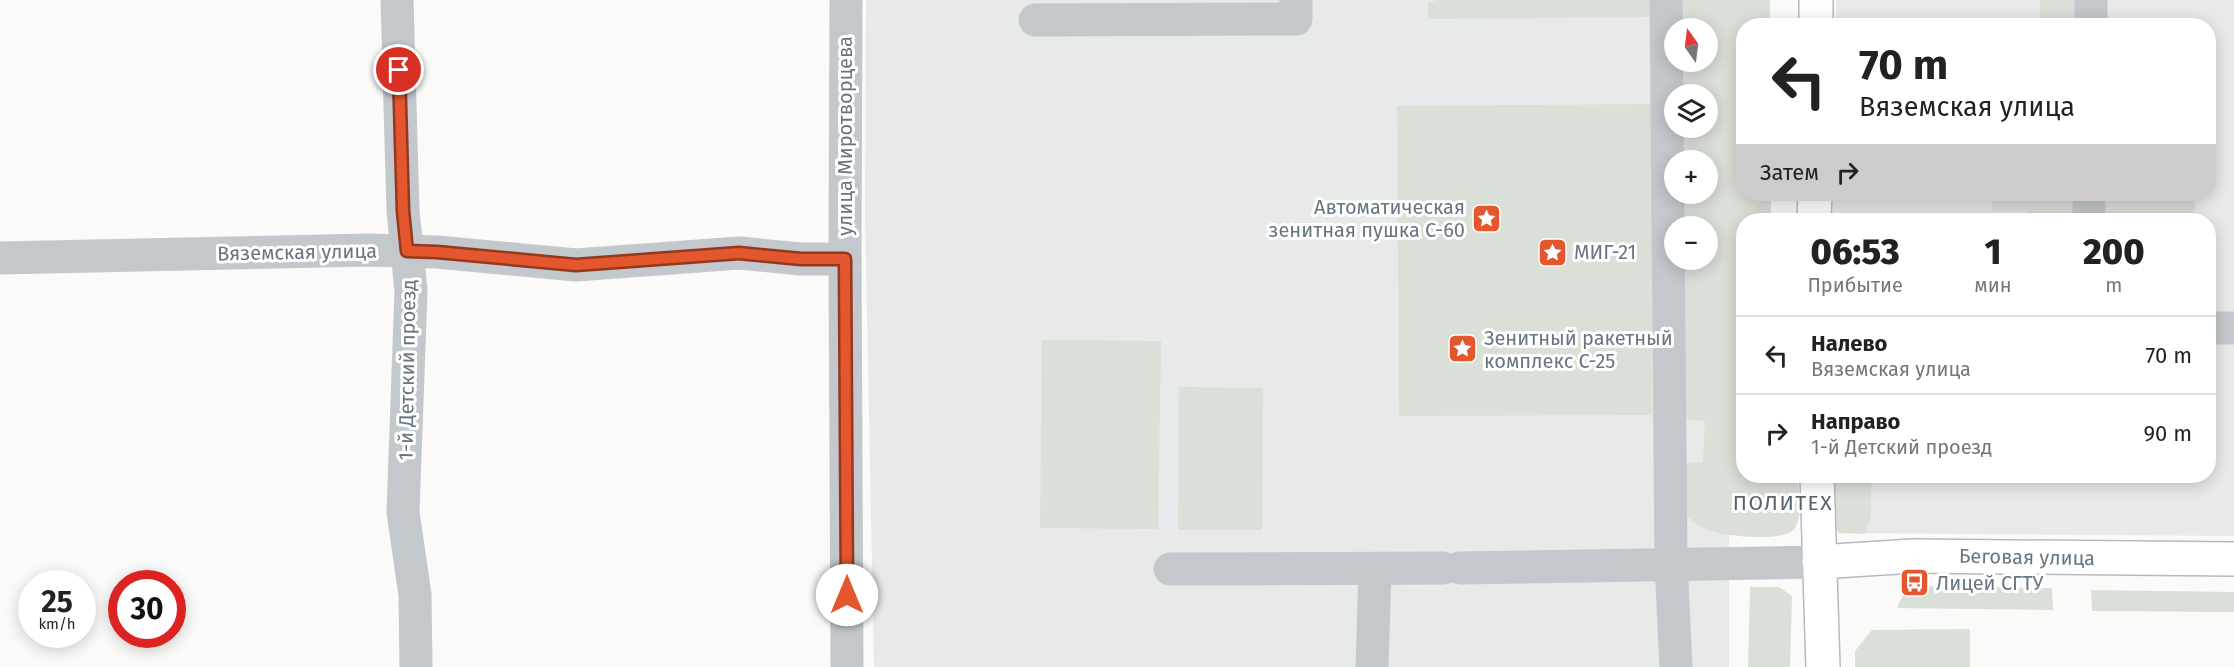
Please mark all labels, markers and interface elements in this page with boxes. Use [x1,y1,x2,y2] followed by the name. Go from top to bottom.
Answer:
[1664,18,1718,72] north arrow
[1664,18,1718,270] map controls
[833,36,857,236] street label: улица Миротворцева
[1859,40,1948,90] text: 70 m
[1760,42,1838,120] icon: left
[373,44,424,95] pin
[382,53,415,86] icon: arrive
[1664,84,1718,138] button: layers
[1859,91,2075,123] text: Вяземская улица
[1664,150,1718,204] button: +
[1831,156,1864,189] icon: right
[1760,159,1819,186] text: Затем
[1269,195,1465,242] place label: Автоматическая зенитная пушка С-60
[1470,202,1502,234] place icon: Автоматическая зенитная пушка С-60
[1664,216,1718,270] button: −
[1811,230,1900,274] text: 06:53
[1984,230,2001,274] text: 1
[2083,230,2145,274] text: 200
[1537,236,1569,268] place icon: МИГ-21
[217,239,377,265] street label: Вяземская улица
[1574,240,1636,264] place label: МИГ-21
[1807,273,1903,297] text: Прибытие
[1974,273,2012,297] text: мин
[2105,273,2122,297] text: m
[393,279,421,461] street label: 1-й Детский проезд
[1484,326,1673,373] place label: Зенитный ракетный комплекс С-25
[1811,330,1887,357] text: Налево
[1447,333,1479,365] place icon: Зенитный ракетный комплекс С-25
[1760,339,1793,372] icon: left
[2146,342,2192,369] text: 70 m
[1811,357,1971,381] text: Вяземская улица
[1811,408,1900,435] text: Направо
[1760,417,1793,450] icon: right
[2143,420,2192,447] text: 90 m
[1811,435,1992,459] text: 1-й Детский проезд
[1733,490,1833,516] district label: ПОЛИТЕХ
[1959,544,2095,570] street label: Беговая улица
[815,563,879,627] position arrow
[1899,567,1931,599] bus stop icon: Лицей СГТУ
[108,570,186,648] speed limit sign: 30
[1936,571,2044,595] place label: Лицей СГТУ
[41,584,73,620] text: 25
[38,615,76,633] text: km/h

